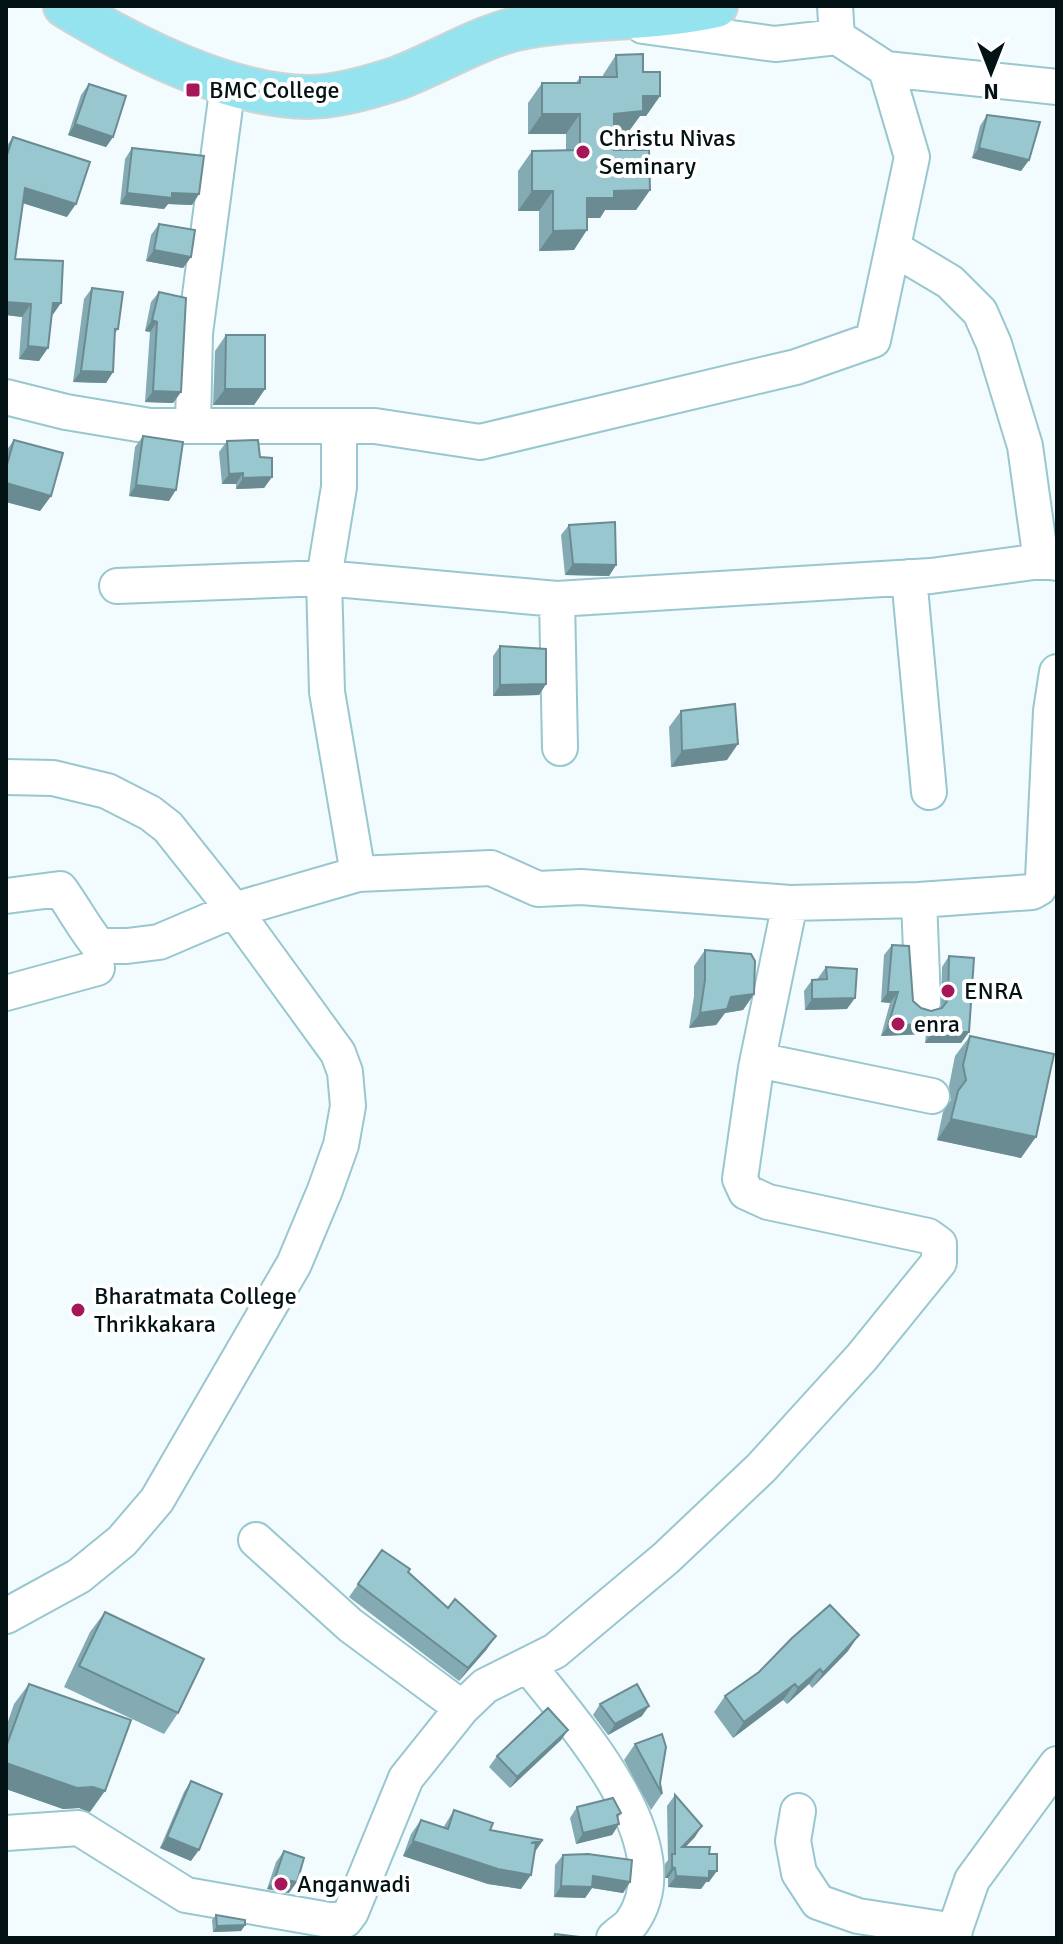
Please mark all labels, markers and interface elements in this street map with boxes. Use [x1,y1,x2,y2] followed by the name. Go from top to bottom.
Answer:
[951,32,1031,112] north arrow
[209,75,340,105] place label: BMC College
[983,78,999,105] text: N
[184,81,202,99] marker: BMC College
[599,123,736,181] place label: Christu Nivas Seminary
[574,143,592,161] marker: Christu Nivas Seminary
[964,976,1023,1006] place label: ENRA
[939,982,957,1000] marker: ENRA
[914,1009,960,1039] place label: enra
[889,1015,907,1033] marker: enra
[94,1281,297,1339] place label: Bharatmata College Thrikkakara
[69,1301,87,1319] marker: Bharatmata College Thrikkakara
[297,1869,411,1899] place label: Anganwadi
[272,1875,290,1893] marker: Anganwadi

